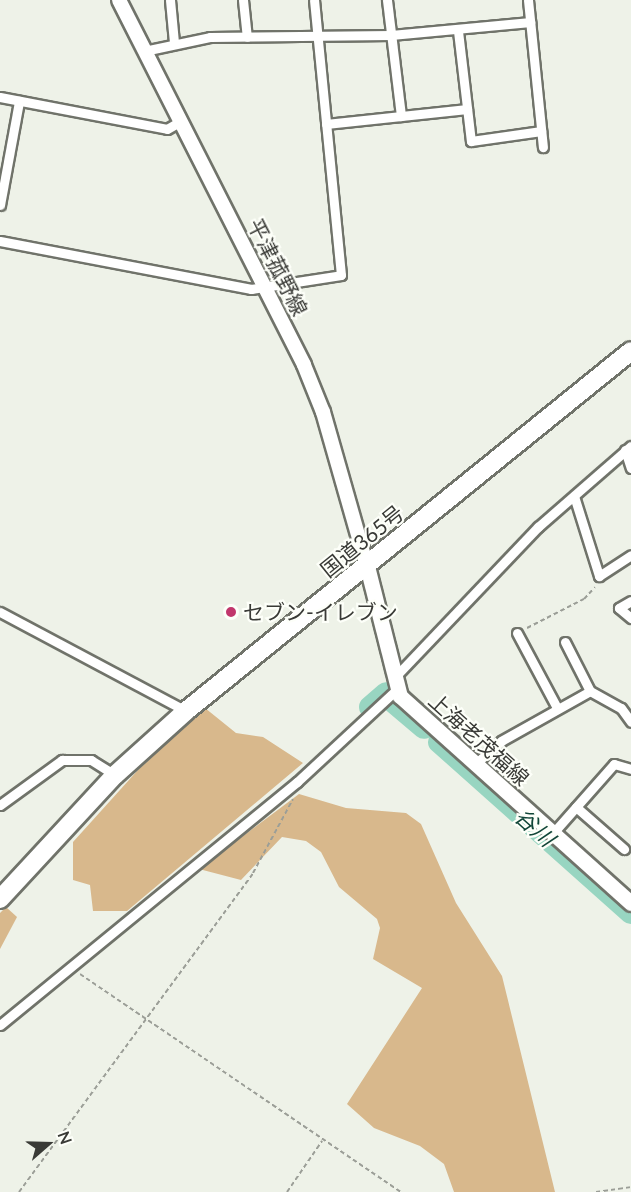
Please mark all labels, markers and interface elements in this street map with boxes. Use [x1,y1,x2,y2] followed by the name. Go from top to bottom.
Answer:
[243,215,313,319] street label: 平津菰野線
[315,500,409,582] street label: 国道365号
[243,599,398,625] place label: セブン-イレブン
[224,605,238,619] marker: セブン-イレブン
[424,687,534,791] street label: 上海老茂福線
[510,802,560,852] water label: 谷川
[18,1114,78,1174] north arrow
[54,1129,76,1147] text: N

